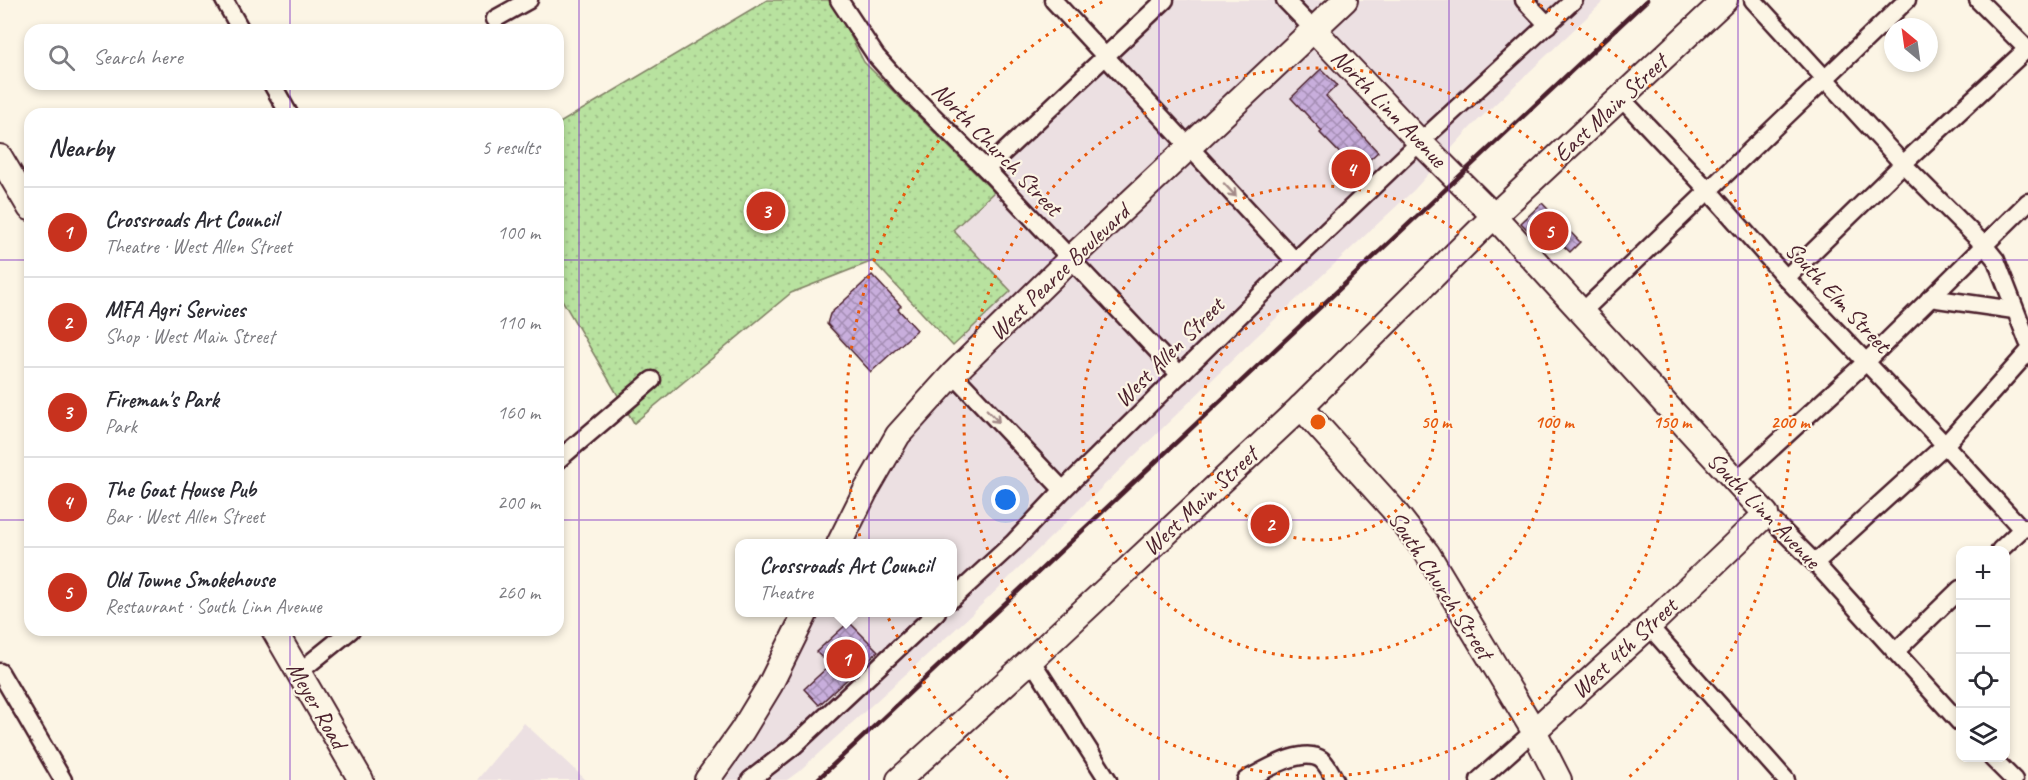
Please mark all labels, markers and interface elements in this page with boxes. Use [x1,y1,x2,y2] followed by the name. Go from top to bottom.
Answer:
[1884,18,1938,72] north arrow
[24,24,564,90] search box
[45,41,78,74] icon: search
[1325,42,1455,175] street label: North Linn Avenue
[93,43,183,71] text: Search here
[1547,46,1675,168] street label: East Main Street
[926,76,1070,223] street label: North Church Street
[48,131,113,164] text: Nearby
[481,135,540,160] text: 5 results
[1332,146,1370,192] pin: 4
[1223,183,1237,198] one-way arrow
[746,188,786,234] pin: 3
[982,195,1138,347] street label: West Pearce Boulevard
[105,206,278,234] text: Crossroads Art Council
[1530,208,1568,254] pin: 5
[63,220,72,245] text: 1
[497,220,540,245] text: 100 m
[105,234,292,259] text: Theatre · West Allen Street
[1779,235,1899,360] street label: South Elm Street
[1108,289,1232,413] street label: West Allen Street
[105,296,245,324] text: MFA Agri Services
[63,310,72,335] text: 2
[497,310,540,335] text: 110 m
[105,324,275,349] text: Shop · West Main Street
[105,386,219,414] text: Fireman's Park
[63,400,72,425] text: 3
[497,400,540,425] text: 160 m
[986,409,1001,424] one-way arrow
[1421,411,1453,433] text: 50 m
[1535,411,1575,433] text: 100 m
[1653,411,1693,433] text: 150 m
[1771,411,1811,433] text: 200 m
[1308,412,1328,432] centre of rings
[105,414,137,439] text: Park
[1136,438,1266,562] street label: West Main Street
[1701,445,1829,576] street label: South Linn Avenue
[105,476,256,504] text: The Goat House Pub
[991,485,1020,514] your location
[63,490,72,515] text: 4
[497,490,540,515] text: 200 m
[1250,502,1290,546] pin: 2
[105,504,264,529] text: Bar · West Allen Street
[1382,505,1502,667] street label: South Church Street
[735,539,957,617] popup
[1956,546,2010,762] map controls
[1956,546,2010,600] button: +
[759,552,933,580] text: Crossroads Art Council
[105,566,274,594] text: Old Towne Smokehouse
[63,580,72,605] text: 5
[497,580,540,605] text: 260 m
[759,580,813,605] text: Theatre
[1565,590,1685,705] street label: West 4th Street
[105,594,322,619] text: Restaurant · South Linn Avenue
[1956,600,2010,654] button: −
[826,636,866,682] pin: 1
[1956,654,2010,708] button: locate
[280,656,356,757] street label: Meyer Road
[1956,708,2010,762] button: layers

